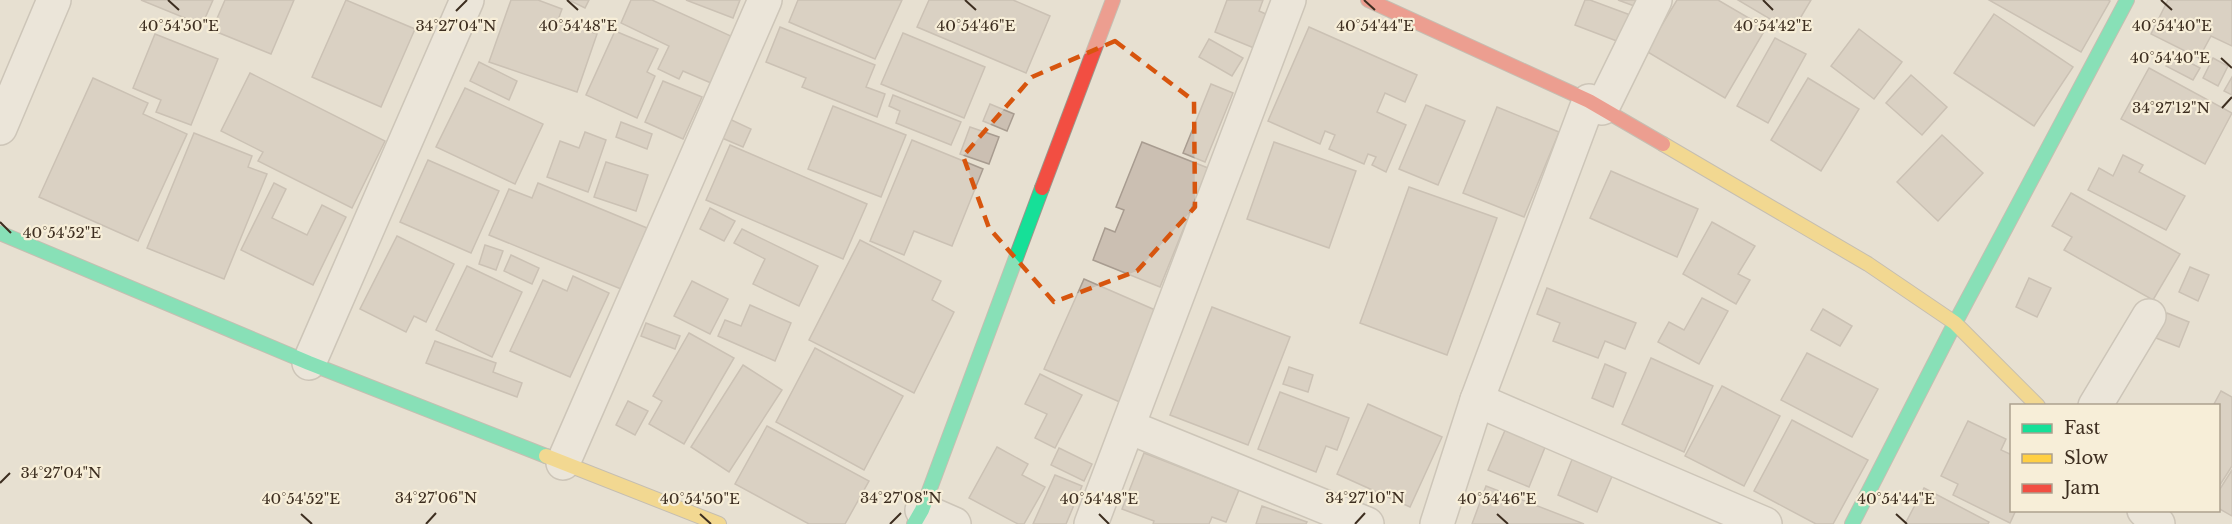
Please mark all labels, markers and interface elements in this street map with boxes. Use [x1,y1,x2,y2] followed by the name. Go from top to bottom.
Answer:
[139,16,219,35] text: 40°54'50"E
[415,16,497,35] text: 34°27'04"N
[539,16,617,35] text: 40°54'48"E
[937,16,1016,35] text: 40°54'46"E
[1336,16,1414,35] text: 40°54'44"E
[1734,16,1812,35] text: 40°54'42"E
[2132,16,2212,35] text: 40°54'40"E
[2130,48,2210,67] text: 40°54'40"E
[2132,98,2210,117] text: 34°27'12"N
[23,223,101,242] text: 40°54'52"E
[2010,404,2220,512] legend
[2064,417,2101,439] text: Fast
[2064,447,2109,469] text: Slow
[20,463,102,482] text: 34°27'04"N
[2062,477,2100,499] text: Jam
[395,488,477,507] text: 34°27'06"N
[860,488,942,507] text: 34°27'08"N
[1325,488,1405,507] text: 34°27'10"N
[262,489,340,508] text: 40°54'52"E
[660,489,740,508] text: 40°54'50"E
[1060,489,1138,508] text: 40°54'48"E
[1458,489,1537,508] text: 40°54'46"E
[1857,489,1935,508] text: 40°54'44"E

